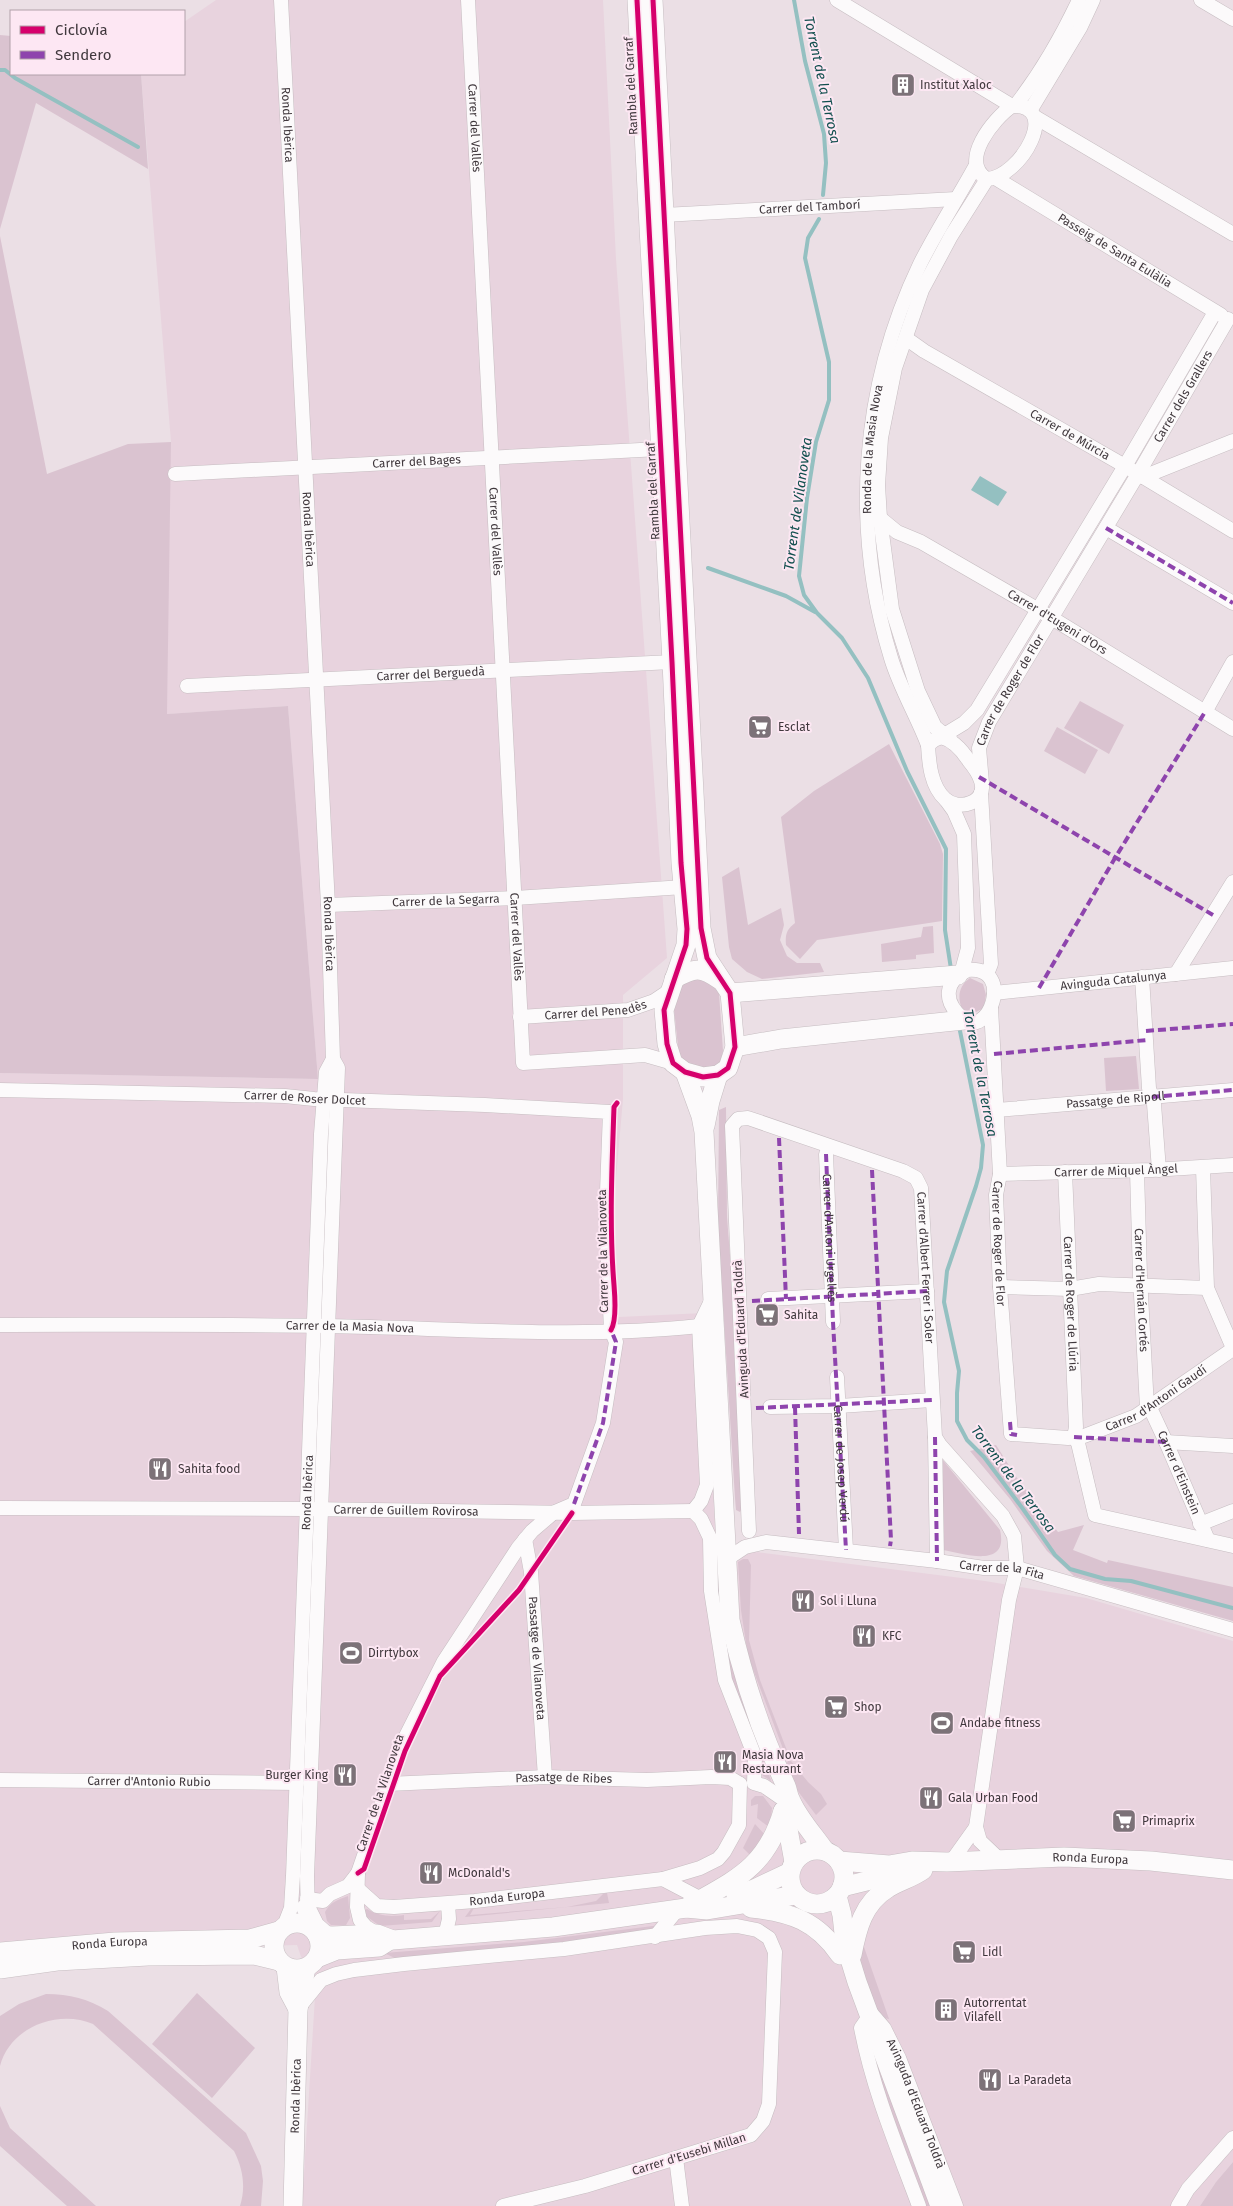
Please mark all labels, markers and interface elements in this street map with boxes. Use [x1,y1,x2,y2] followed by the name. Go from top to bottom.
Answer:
[10,10,185,75] legend
[800,15,844,145] water label: Torrent de la Terrosa
[55,21,108,39] text: Ciclovía
[621,36,641,135] street label: Rambla del Garraf
[55,46,111,64] text: Sendero
[890,72,916,98] building icon: Institut Xaloc
[920,78,992,92] place label: Institut Xaloc
[465,83,484,173] street label: Carrer del Vallès
[279,87,296,163] street label: Ronda Ibèrica
[759,197,861,217] street label: Carrer del Tamborí
[1055,211,1174,291] street label: Passeig de Santa Eulàlia
[1151,347,1215,445] street label: Carrer dels Grallers
[860,383,886,514] street label: Ronda de la Masia Nova
[1028,406,1112,463] street label: Carrer de Múrcia
[780,436,816,572] water label: Torrent de Vilanoveta
[643,441,663,540] street label: Rambla del Garraf
[372,452,462,471] street label: Carrer del Bages
[486,487,505,576] street label: Carrer del Vallès
[300,491,317,567] street label: Ronda Ibèrica
[1005,586,1110,657] street label: Carrer d'Eugeni d'Ors
[974,632,1047,748] street label: Carrer de Roger de Flor
[376,664,485,684] street label: Carrer del Berguedà
[747,714,773,740] supermarket icon: Esclat
[778,720,811,734] place label: Esclat
[392,892,500,910] street label: Carrer de la Segarra
[507,892,526,982] street label: Carrer del Vallès
[321,896,337,972] street label: Ronda Ibèrica
[1060,968,1167,993] street label: Avinguda Catalunya
[544,997,649,1022] street label: Carrer del Penedès
[959,1008,1001,1138] water label: Torrent de la Terrosa
[244,1088,367,1108] street label: Carrer de Roser Dolcet
[1066,1089,1166,1111] street label: Passatge de Ripoll
[1054,1161,1179,1180] street label: Carrer de Miquel Àngel
[820,1173,839,1303] street label: Carrer d'Antoni Urgellès
[989,1179,1008,1307] street label: Carrer de Roger de Flor
[595,1189,611,1313] street label: Carrer de la Vilanoveta
[914,1191,937,1344] street label: Carrer d'Albert Ferrer i Soler
[1132,1228,1151,1353] street label: Carrer d'Hernán Cortés
[1061,1236,1081,1372] street label: Carrer de Roger de Llúria
[730,1260,752,1398] street label: Avinguda d'Eduard Toldrà
[754,1302,780,1328] supermarket icon: Sahita
[784,1308,818,1322] place label: Sahita
[286,1318,414,1335] street label: Carrer de la Masia Nova
[1103,1362,1210,1434] street label: Carrer d'Antoni Gaudí
[831,1404,851,1523] street label: Carrer de Josep Verdú
[967,1422,1059,1536] water label: Torrent de la Terrosa
[1155,1428,1203,1517] street label: Carrer d'Einstein
[299,1455,316,1531] street label: Ronda Ibèrica
[147,1456,173,1482] restaurant icon: Sahita food
[178,1462,241,1476] place label: Sahita food
[333,1502,479,1519] street label: Carrer de Guillem Rovirosa
[958,1557,1046,1583] street label: Carrer de la Fita
[790,1588,816,1614] restaurant icon: Sol i Lluna
[820,1594,877,1608] place label: Sol i Lluna
[526,1596,548,1721] street label: Passatge de Vilanoveta
[851,1623,877,1649] restaurant icon: KFC
[882,1629,902,1643] place label: KFC
[338,1640,364,1666] sports icon: Dirrtybox
[368,1646,419,1660] place label: Dirrtybox
[823,1694,849,1720] supermarket icon: Shop
[854,1700,882,1714] place label: Shop
[929,1710,955,1736] sports icon: Andabe fitness
[960,1716,1041,1730] place label: Andabe fitness
[353,1732,407,1854] street label: Carrer de la Vilanoveta
[742,1748,804,1776] place label: Masia Nova Restaurant
[712,1749,738,1775] restaurant icon: Masia Nova Restaurant
[332,1762,358,1788] restaurant icon: Burger King
[265,1768,329,1782] place label: Burger King
[515,1770,613,1786] street label: Passatge de Ribes
[87,1774,211,1789] street label: Carrer d'Antonio Rubio
[918,1785,944,1811] restaurant icon: Gala Urban Food
[948,1791,1038,1805] place label: Gala Urban Food
[1111,1808,1137,1834] supermarket icon: Primaprix
[1142,1814,1195,1828] place label: Primaprix
[1052,1850,1129,1867] street label: Ronda Europa
[418,1860,444,1886] restaurant icon: McDonald's
[448,1866,510,1880] place label: McDonald's
[469,1886,546,1908] street label: Ronda Europa
[71,1934,148,1953] street label: Ronda Europa
[951,1939,977,1965] supermarket icon: Lidl
[982,1945,1003,1959] place label: Lidl
[964,1996,1027,2024] place label: Autorrentat Vilafell
[933,1997,959,2023] building icon: Autorrentat Vilafell
[883,2036,948,2171] street label: Avinguda d'Eduard Toldrà
[288,2058,304,2134] street label: Ronda Ibèrica
[977,2067,1003,2093] restaurant icon: La Paradeta
[1008,2073,1072,2087] place label: La Paradeta
[630,2130,748,2178] street label: Carrer d'Eusebi Millan

